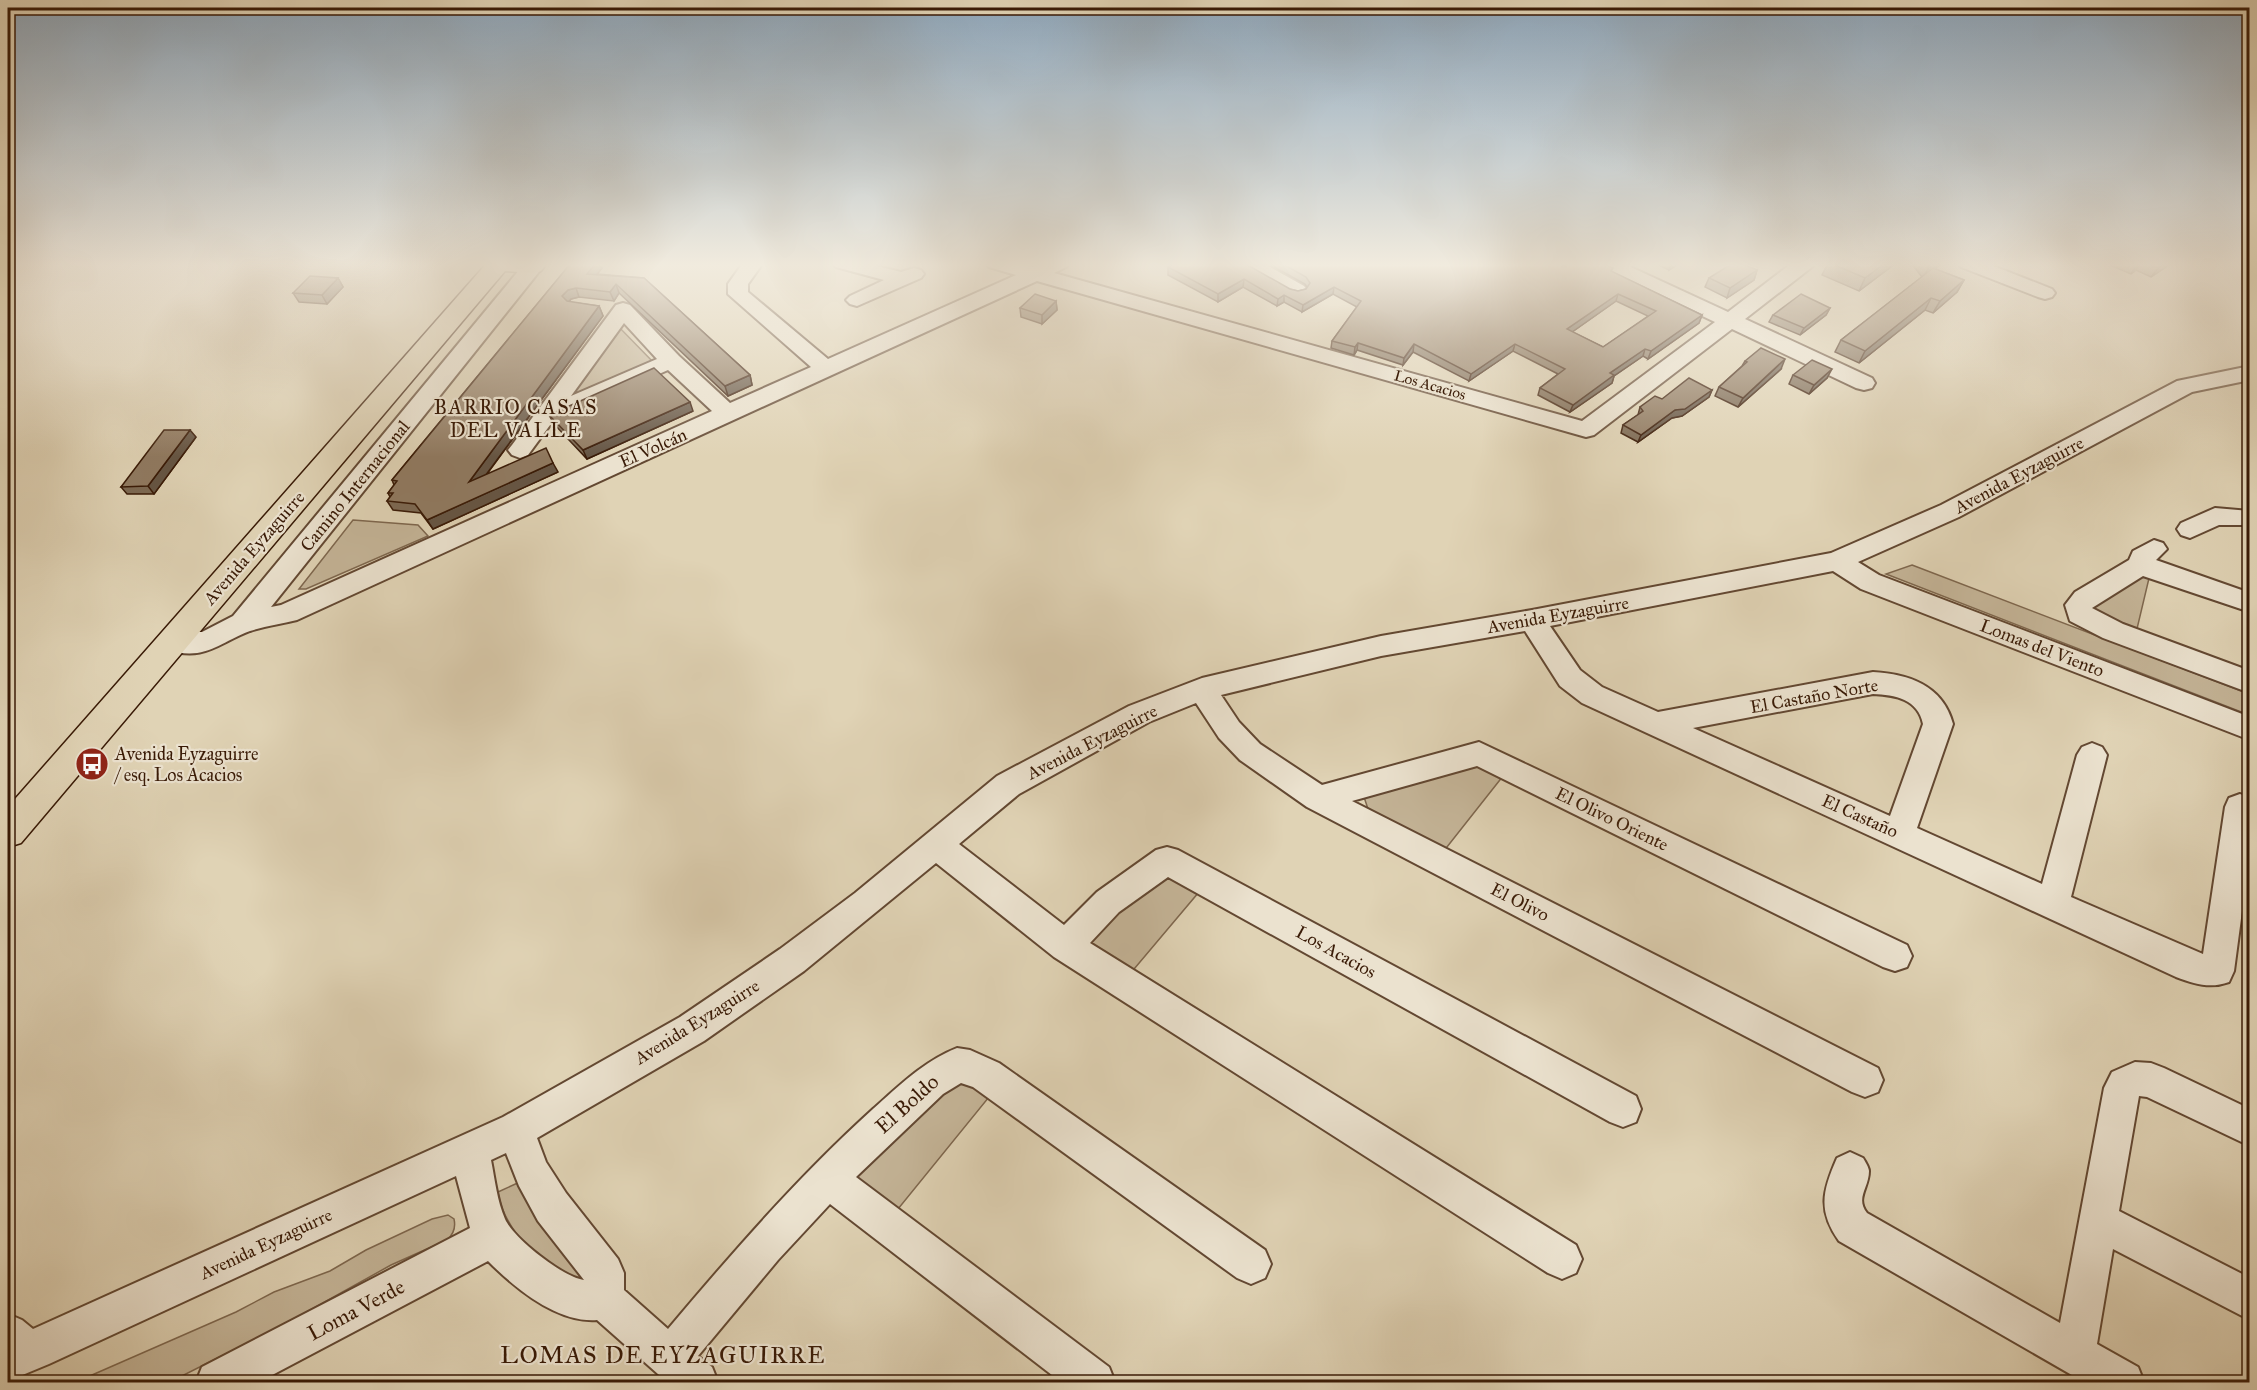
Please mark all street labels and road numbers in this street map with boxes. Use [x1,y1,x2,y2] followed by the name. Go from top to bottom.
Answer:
[1392,366,1468,404] street label: Los Acacios
[295,416,415,556] street label: Camino Internacional
[616,423,691,473] street label: El Volcán
[1950,432,2088,520] street label: Avenida Eyzaguirre
[198,487,310,611] street label: Avenida Eyzaguirre
[1484,592,1631,639] street label: Avenida Eyzaguirre
[1977,614,2107,682] street label: Lomas del Viento
[1748,674,1880,718] street label: El Castaño Norte
[1022,700,1161,786] street label: Avenida Eyzaguirre
[1552,782,1672,856] street label: El Olivo Oriente
[1819,789,1901,843] street label: El Castaño
[1487,878,1553,926] street label: El Olivo
[1292,921,1380,983] street label: Los Acacios
[630,975,764,1071] street label: Avenida Eyzaguirre
[870,1069,944,1139] street label: El Boldo
[195,1204,336,1286] street label: Avenida Eyzaguirre
[303,1273,409,1346] street label: Loma Verde

